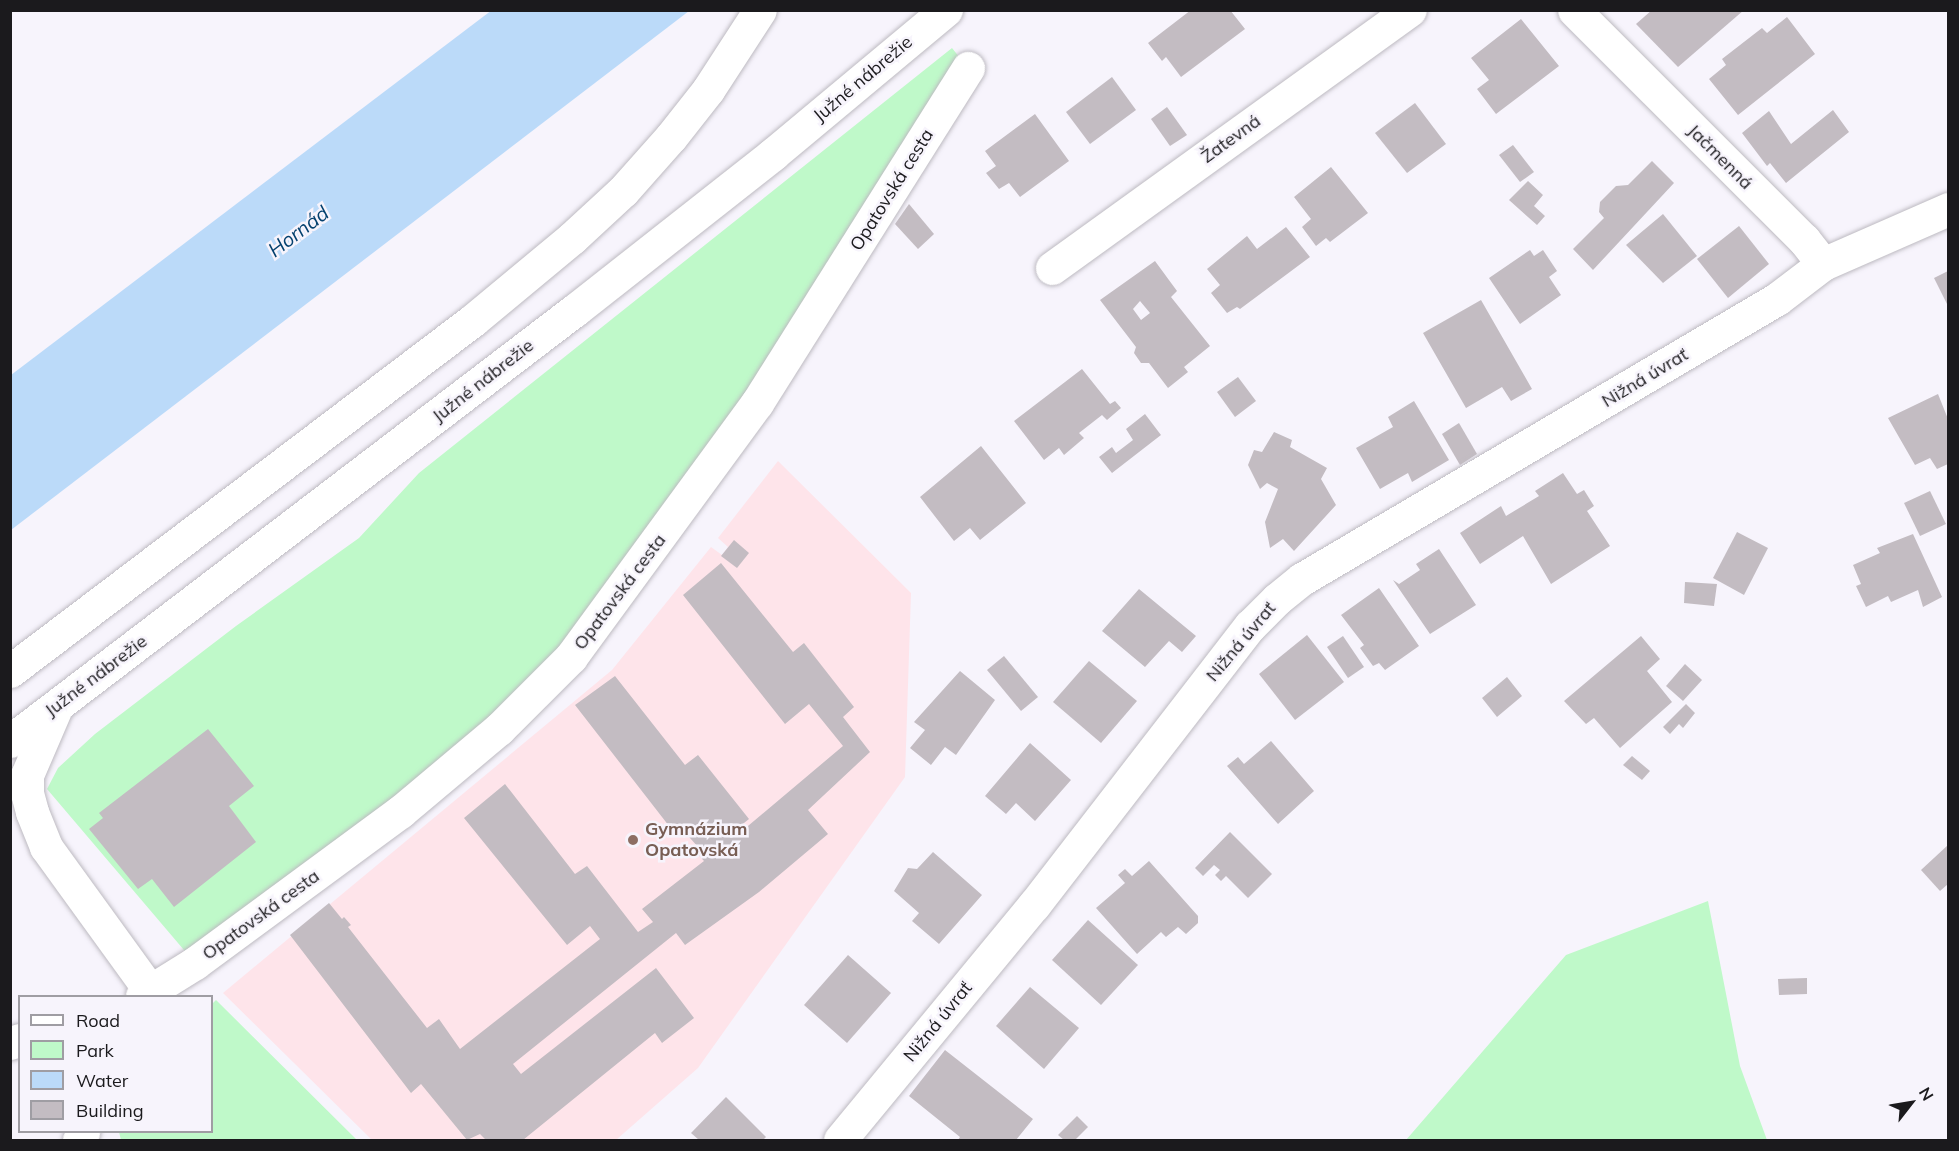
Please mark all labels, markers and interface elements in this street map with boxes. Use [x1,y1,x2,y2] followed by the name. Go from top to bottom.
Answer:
[809,31,917,127] street label: Južné nábrežie
[1197,110,1265,168] street label: Žatevná
[1683,120,1757,194] street label: Jačmenná
[846,125,938,255] street label: Opatovská cesta
[263,200,333,262] water label: Hornád
[428,335,538,427] street label: Južné nábrežie
[1598,344,1692,412] street label: Nižná úvrať
[569,530,671,654] street label: Opatovská cesta
[1202,598,1280,686] street label: Nižná úvrať
[41,631,151,721] street label: Južné nábrežie
[645,819,747,862] place label: Gymnázium Opatovská
[626,833,640,847] marker: Gymnázium Opatovská
[198,865,324,965] street label: Opatovská cesta
[899,978,977,1066] street label: Nižná úvrať
[18,995,213,1133] legend
[76,1009,120,1032] text: Road
[76,1039,114,1062] text: Park
[76,1069,128,1092] text: Water
[1881,1073,1941,1133] north arrow
[1915,1083,1938,1104] text: N
[76,1099,144,1122] text: Building

